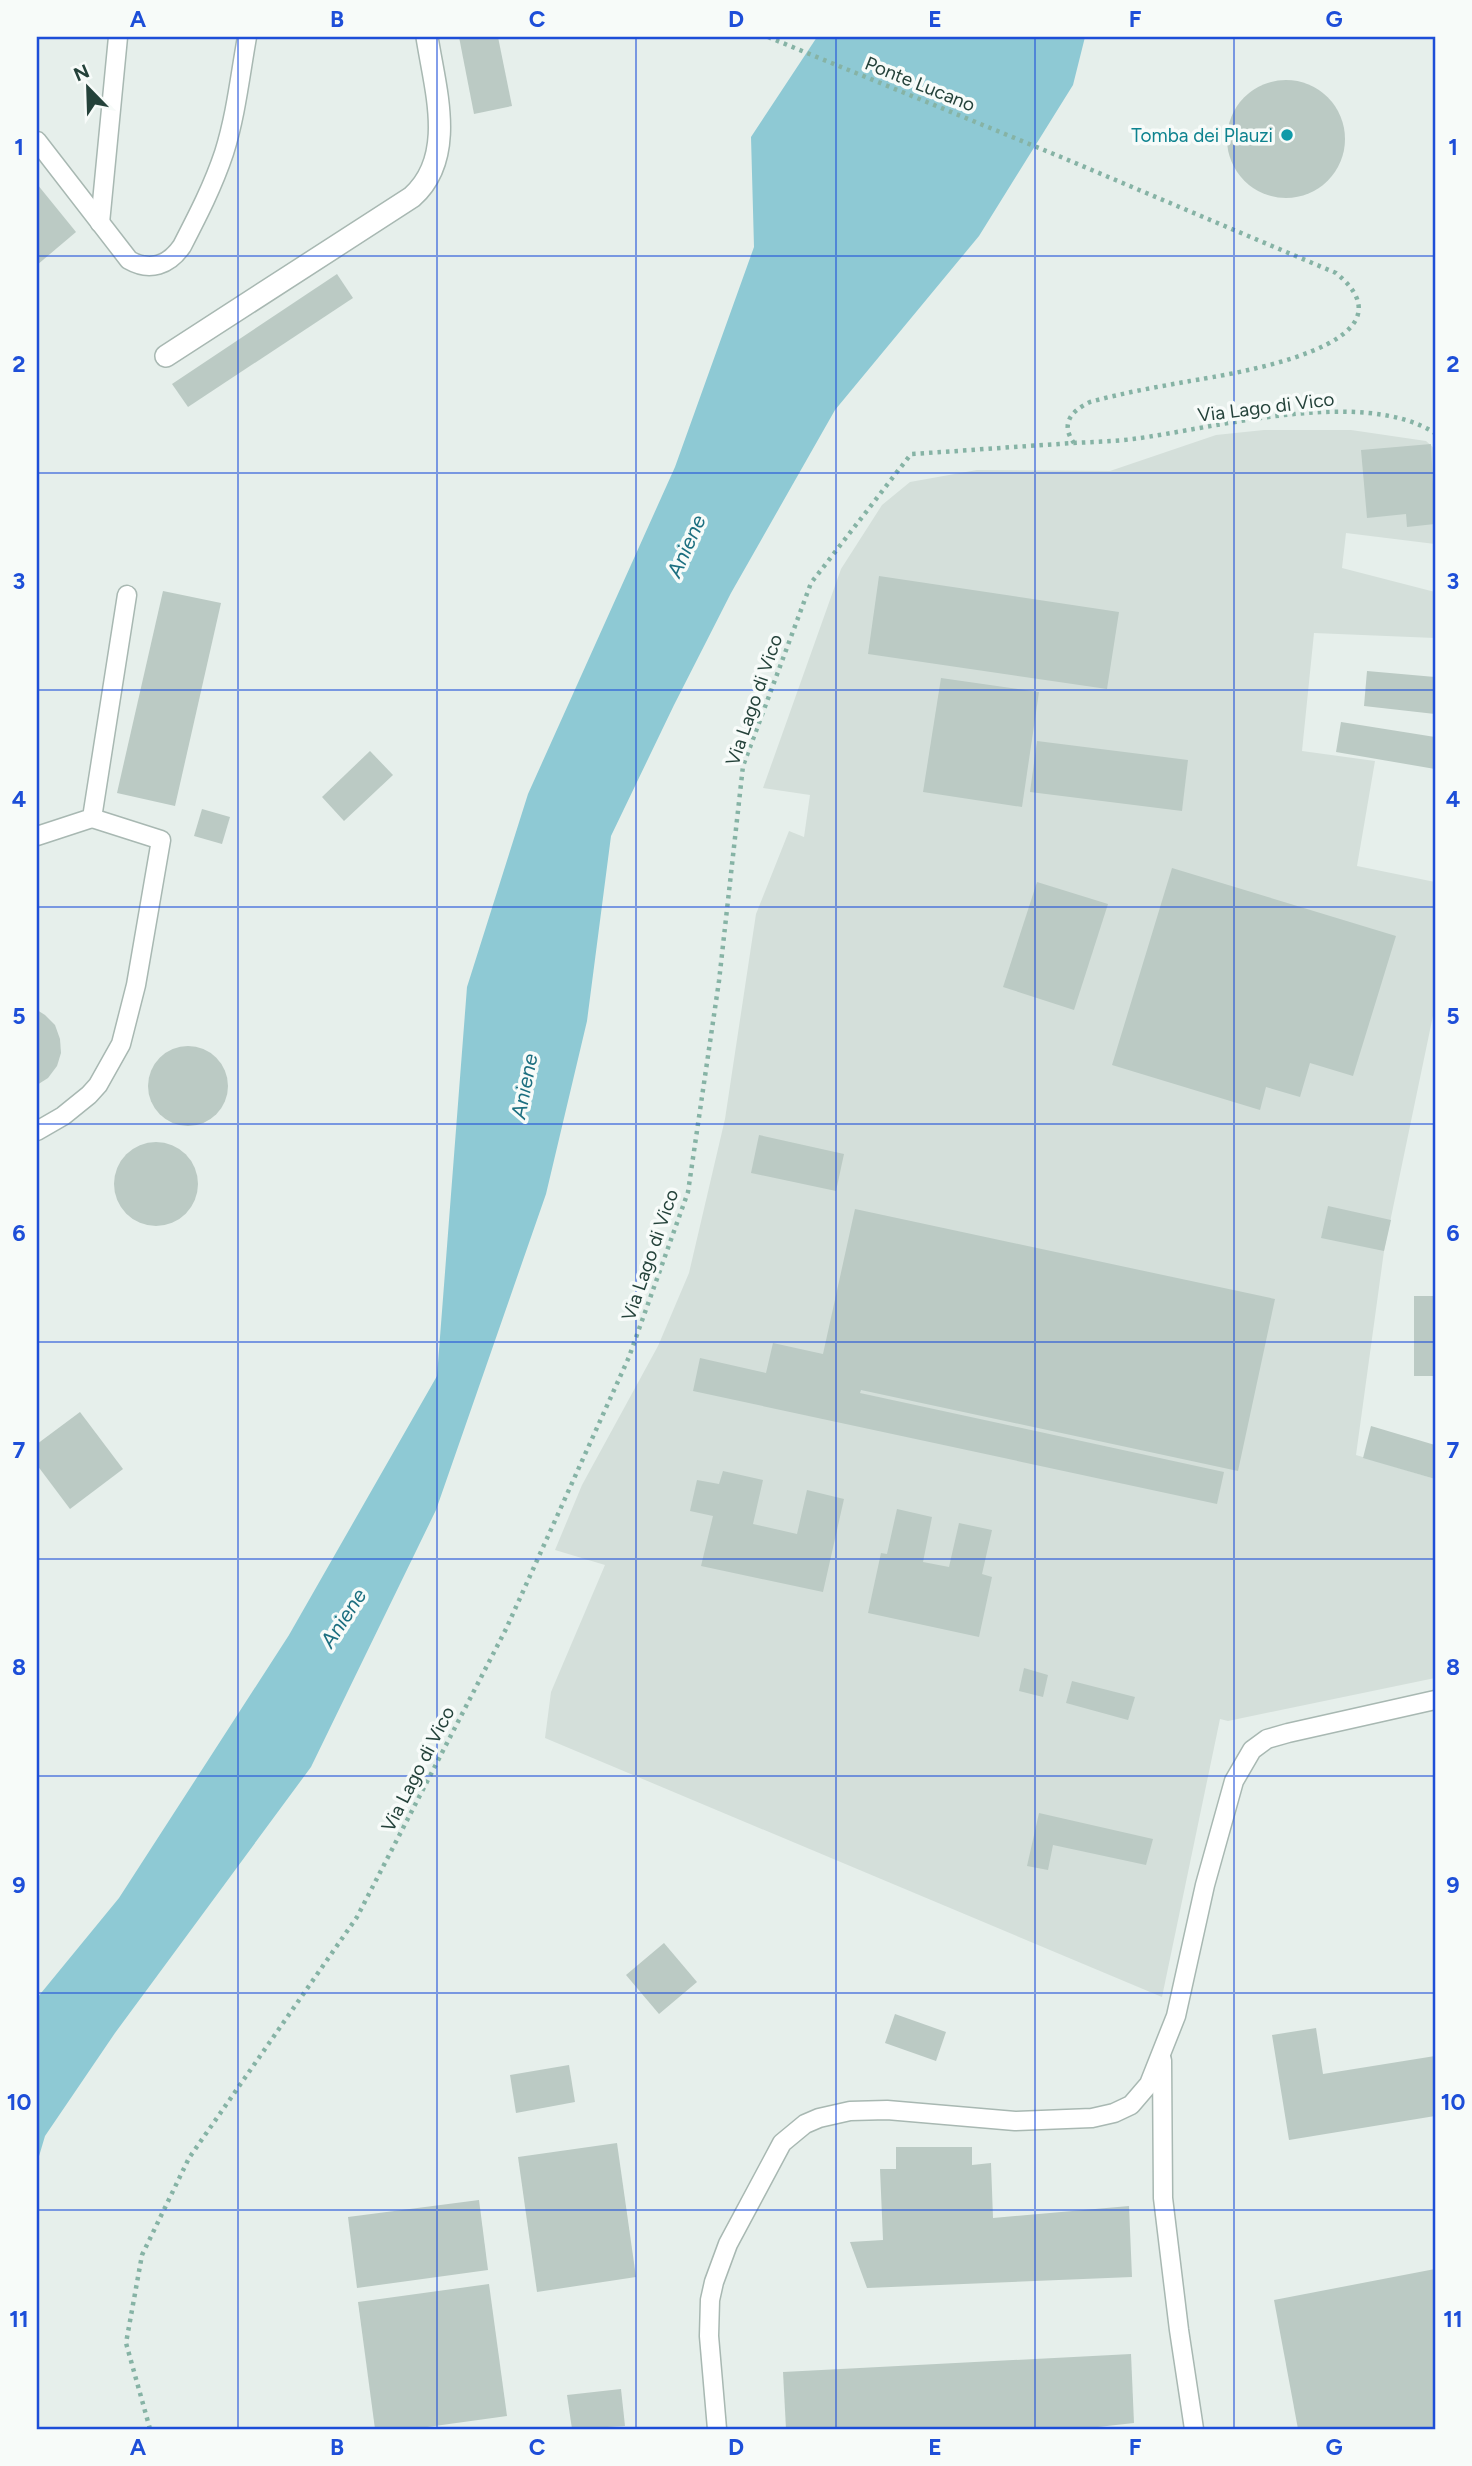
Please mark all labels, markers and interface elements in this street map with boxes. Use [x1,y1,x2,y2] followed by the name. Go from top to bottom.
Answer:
[130,5,147,33] text: A
[330,5,344,33] text: B
[529,5,546,33] text: C
[728,5,744,33] text: D
[928,5,942,33] text: E
[1129,5,1142,33] text: F
[1325,5,1343,33] text: G
[862,51,978,117] street label: Ponte Lucano
[52,52,122,122] north arrow
[70,59,93,86] text: N
[1131,124,1273,147] place label: Tomba dei Plauzi
[1279,127,1295,143] marker: Tomba dei Plauzi
[14,133,24,161] text: 1
[1448,133,1458,161] text: 1
[12,350,26,378] text: 2
[1446,350,1460,378] text: 2
[1196,387,1336,427] street label: Via Lago di Vico
[661,510,711,582] water label: Aniene
[13,567,25,595] text: 3
[1447,567,1459,595] text: 3
[721,631,787,769] street label: Via Lago di Vico
[12,785,26,813] text: 4
[1446,785,1460,813] text: 4
[12,1002,26,1030] text: 5
[1446,1002,1460,1030] text: 5
[505,1051,543,1122] water label: Aniene
[617,1186,683,1324] street label: Via Lago di Vico
[12,1219,26,1247] text: 6
[1446,1219,1460,1247] text: 6
[13,1436,26,1464] text: 7
[1447,1436,1460,1464] text: 7
[314,1583,372,1653] water label: Aniene
[12,1653,26,1681] text: 8
[1446,1653,1460,1681] text: 8
[377,1703,459,1835] street label: Via Lago di Vico
[12,1871,26,1899] text: 9
[1446,1871,1460,1899] text: 9
[7,2088,31,2116] text: 10
[1441,2088,1465,2116] text: 10
[9,2305,29,2333] text: 11
[1443,2305,1463,2333] text: 11
[130,2433,147,2461] text: A
[330,2433,344,2461] text: B
[529,2433,546,2461] text: C
[728,2433,744,2461] text: D
[928,2433,942,2461] text: E
[1129,2433,1142,2461] text: F
[1325,2433,1343,2461] text: G

